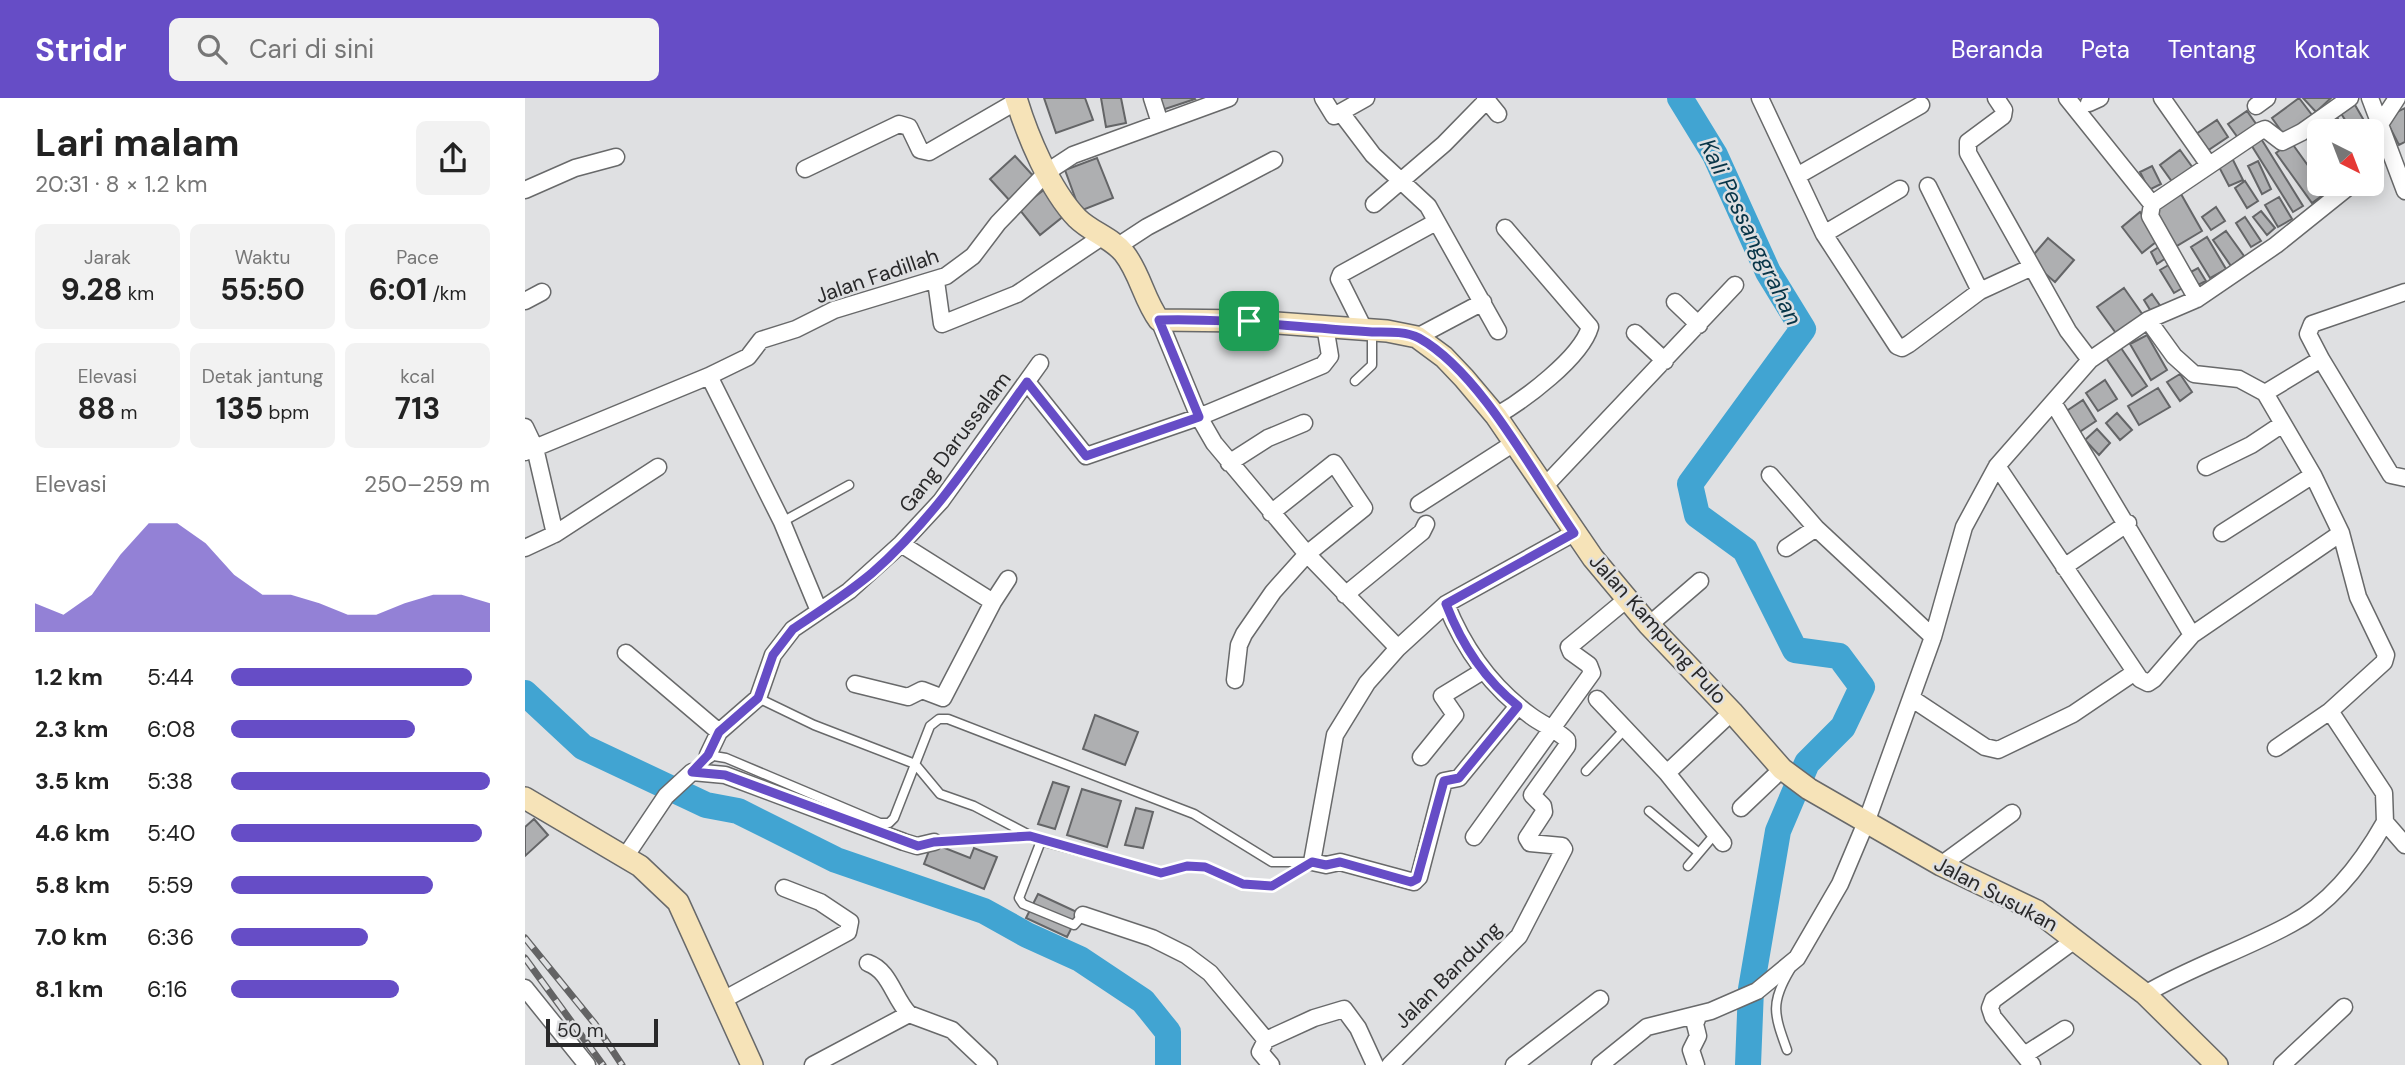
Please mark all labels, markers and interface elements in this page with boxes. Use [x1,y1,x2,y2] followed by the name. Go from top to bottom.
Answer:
[169,18,659,81] search box
[35,28,127,71] text: Stridr
[193,30,231,68] icon: search
[249,32,374,66] text: Cari di sini
[1951,34,2043,65] text: Beranda
[2081,34,2130,65] text: Peta
[2168,34,2256,65] text: Tentang
[2294,34,2370,65] text: Kontak
[35,118,240,168] text: Lari malam
[2307,119,2383,196] north arrow
[2307,119,2384,196] map controls
[416,121,490,195] button: share
[1693,134,1809,330] water label: Kali Pessanggrahan
[35,169,208,199] text: 20:31 · 8 × 1.2 km
[812,242,942,310] street label: Jalan Fadillah
[84,245,131,270] text: Jarak
[235,245,290,270] text: Waktu
[396,245,439,270] text: Pace
[61,270,123,309] text: 9.28
[220,270,305,309] text: 55:50
[369,270,427,309] text: 6:01
[123,281,154,306] text: km
[427,281,466,306] text: /km
[1219,291,1279,351] pin
[1230,302,1268,340] icon: arrive
[78,364,137,389] text: Elevasi
[202,364,323,389] text: Detak jantung
[400,364,435,389] text: kcal
[893,366,1017,518] street label: Gang Darussalam
[78,389,116,428] text: 88
[216,389,263,428] text: 135
[395,389,440,428] text: 713
[116,400,137,425] text: m
[263,400,309,425] text: bpm
[35,469,107,499] text: Elevasi
[364,469,490,499] text: 250–259 m
[1583,548,1733,710] street label: Jalan Kampung Pulo
[35,662,103,692] text: 1.2 km
[147,662,194,692] text: 5:44
[35,714,108,744] text: 2.3 km
[147,714,196,744] text: 6:08
[35,766,109,796] text: 3.5 km
[147,766,193,796] text: 5:38
[35,818,110,848] text: 4.6 km
[147,818,195,848] text: 5:40
[1929,850,2063,938] street label: Jalan Susukan
[35,870,110,900] text: 5.8 km
[147,870,193,900] text: 5:59
[1388,915,1508,1035] street label: Jalan Bandung
[35,922,107,952] text: 7.0 km
[147,922,194,952] text: 6:36
[35,974,103,1004] text: 8.1 km
[147,974,188,1004] text: 6:16
[546,1016,658,1048] scale bar
[557,1018,604,1043] text: 50 m

